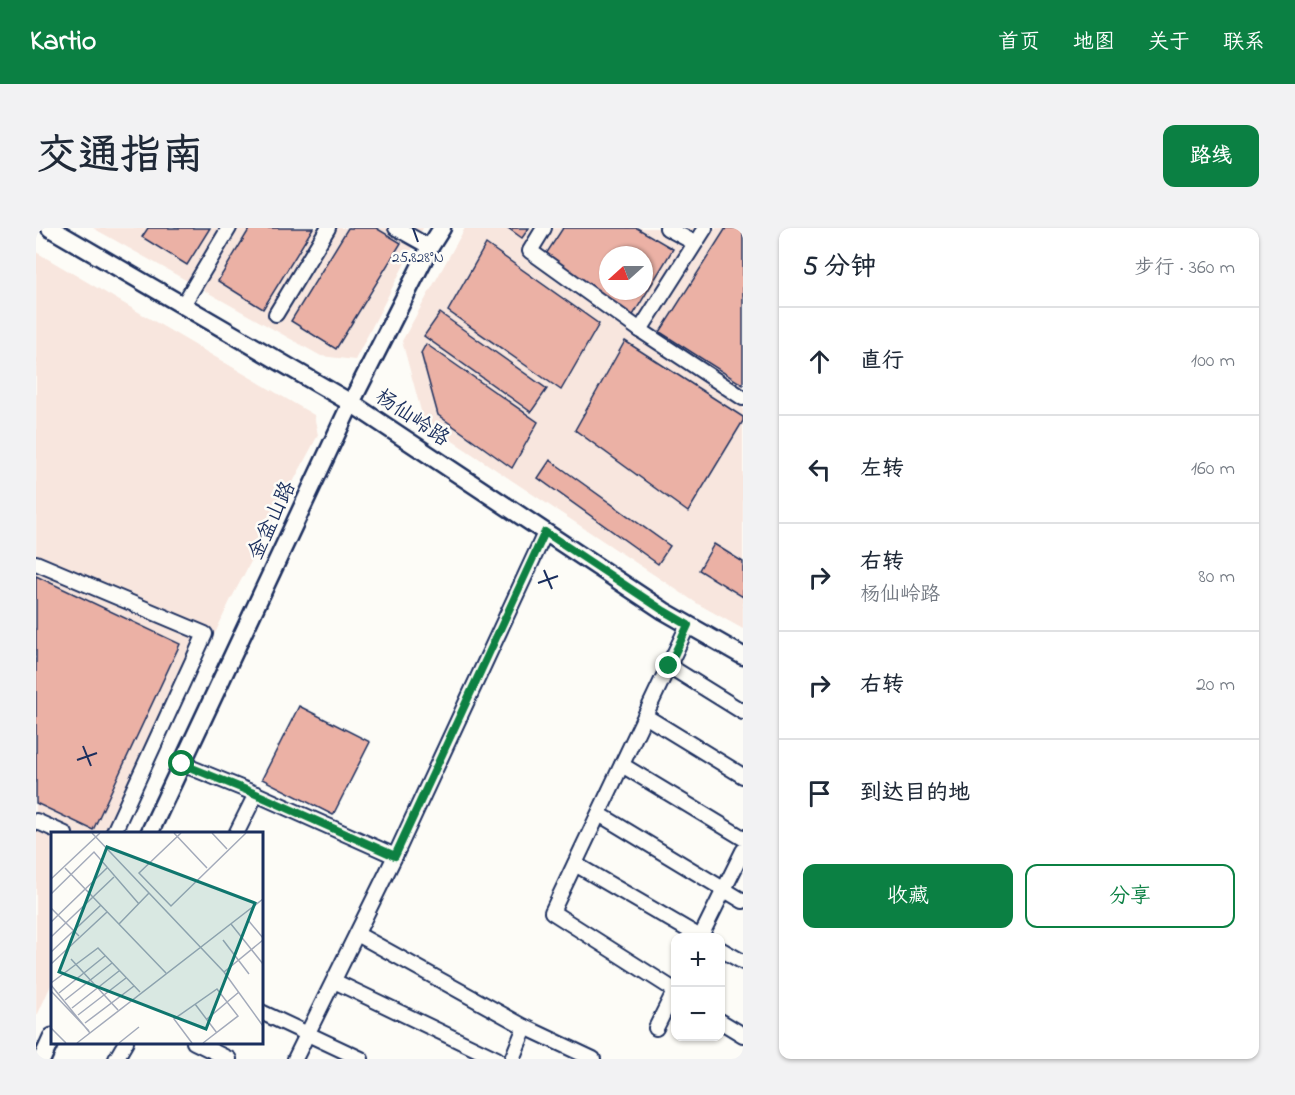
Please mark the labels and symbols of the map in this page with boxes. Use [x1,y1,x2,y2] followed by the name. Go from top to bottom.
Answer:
[599,246,653,300] north arrow
[392,247,444,269] text: 25.828°N
[369,383,455,455] street label: 杨仙岭路
[241,476,304,565] street label: 金盆山路
[655,652,681,678] route end
[168,750,194,776] route start
[51,832,262,1044] inset map

